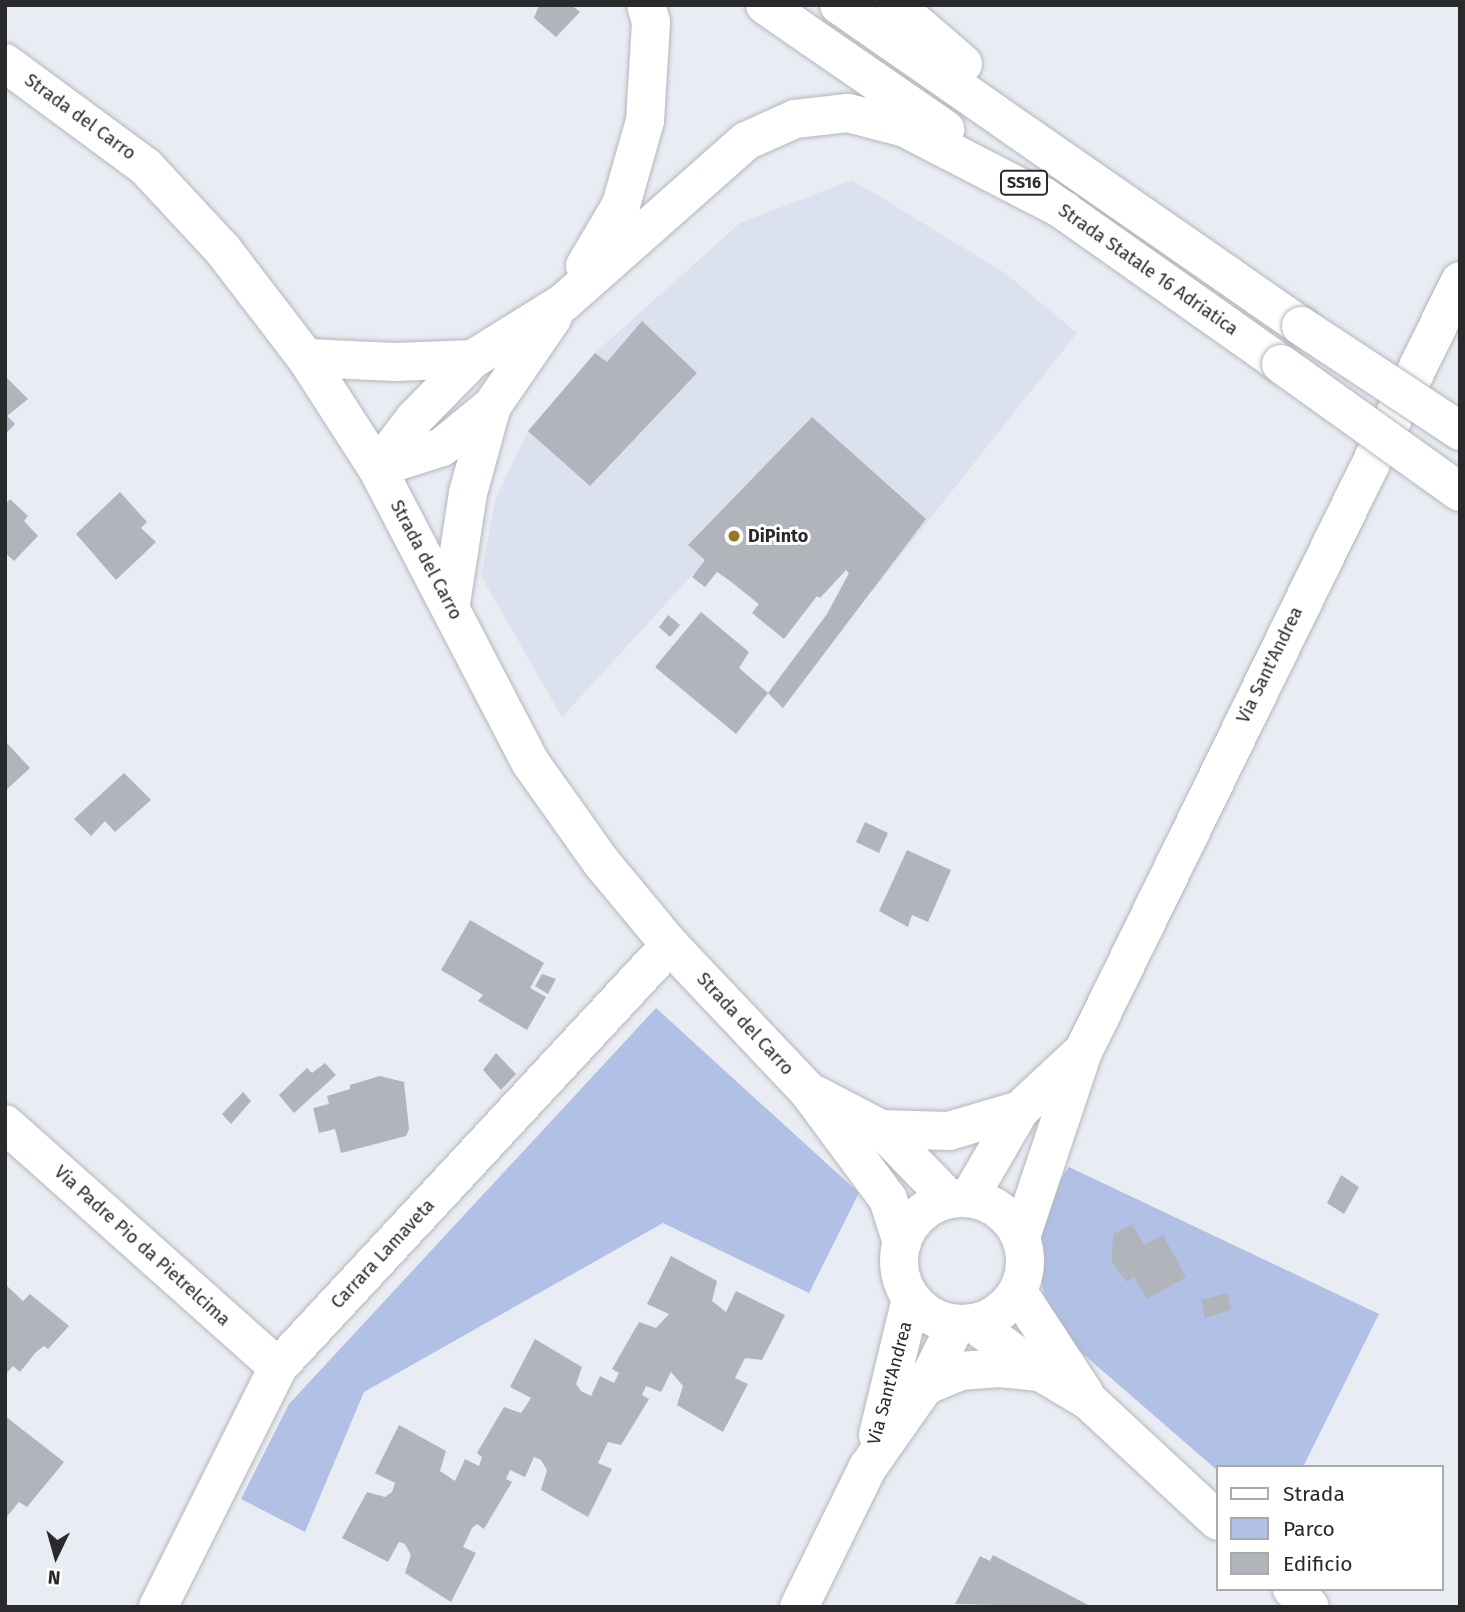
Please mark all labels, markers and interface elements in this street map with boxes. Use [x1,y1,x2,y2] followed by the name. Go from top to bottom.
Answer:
[20,69,140,165] street label: Strada del Carro
[1000,170,1048,196] road number: SS16
[1054,200,1242,340] street label: Strada Statale 16 Adriatica
[385,497,467,623] street label: Strada del Carro
[748,525,808,547] place label: DiPinto
[726,528,742,544] marker: DiPinto
[1232,603,1308,727] street label: Via Sant'Andrea
[692,968,798,1080] street label: Strada del Carro
[50,1161,234,1331] street label: Via Padre Pio da Pietrelcima
[327,1195,439,1313] street label: Carrara Lamaveta
[863,1319,917,1447] street label: Via Sant'Andrea
[1216,1465,1444,1591] legend
[1283,1481,1345,1507] text: Strada
[1283,1516,1335,1542] text: Parco
[21,1521,91,1591] north arrow
[1283,1551,1353,1577] text: Edificio
[47,1565,61,1589] text: N

